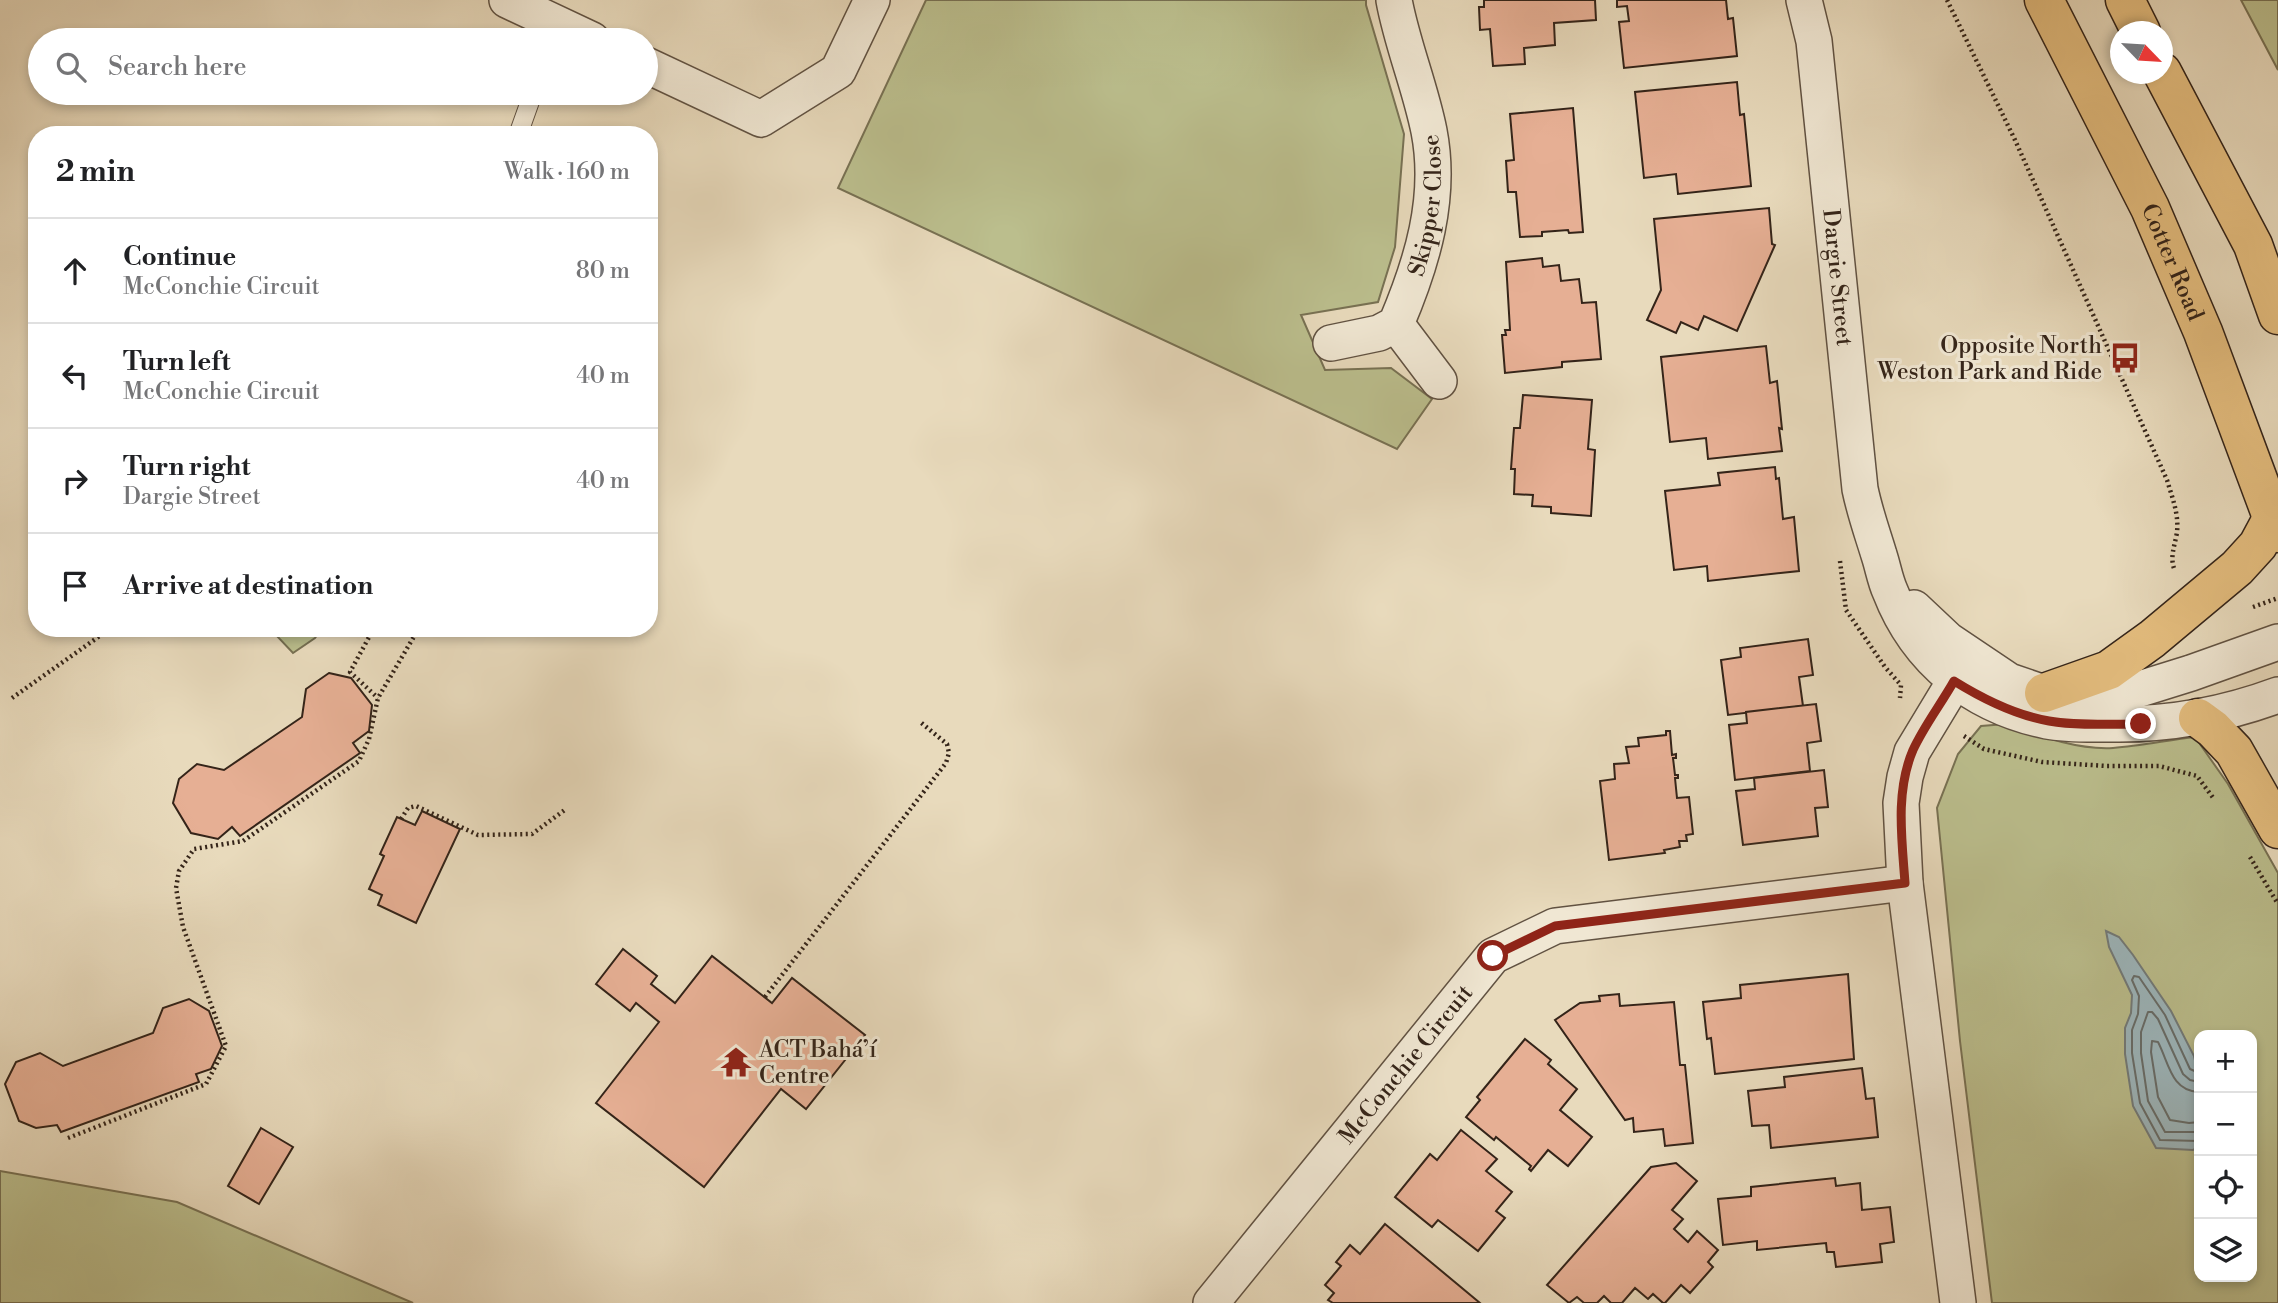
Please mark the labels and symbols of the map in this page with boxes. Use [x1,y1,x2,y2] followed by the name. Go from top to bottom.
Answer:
[2110,21,2173,84] north arrow
[1402,132,1448,280] street label: Skipper Close
[2135,200,2209,325] street label: Cotter Road
[1816,208,1858,348] street label: Dargie Street
[1877,332,2102,386] place label: Opposite North Weston Park and Ride
[2108,341,2142,375] bus stop icon: Opposite North Weston Park and Ride
[2125,708,2156,739] route end
[1477,940,1508,971] route start
[1333,979,1479,1150] street label: McConchie Circuit
[758,1036,878,1090] place label: ACT Bahá’í Centre
[719,1045,753,1079] temple icon: ACT Bahá’í Centre

